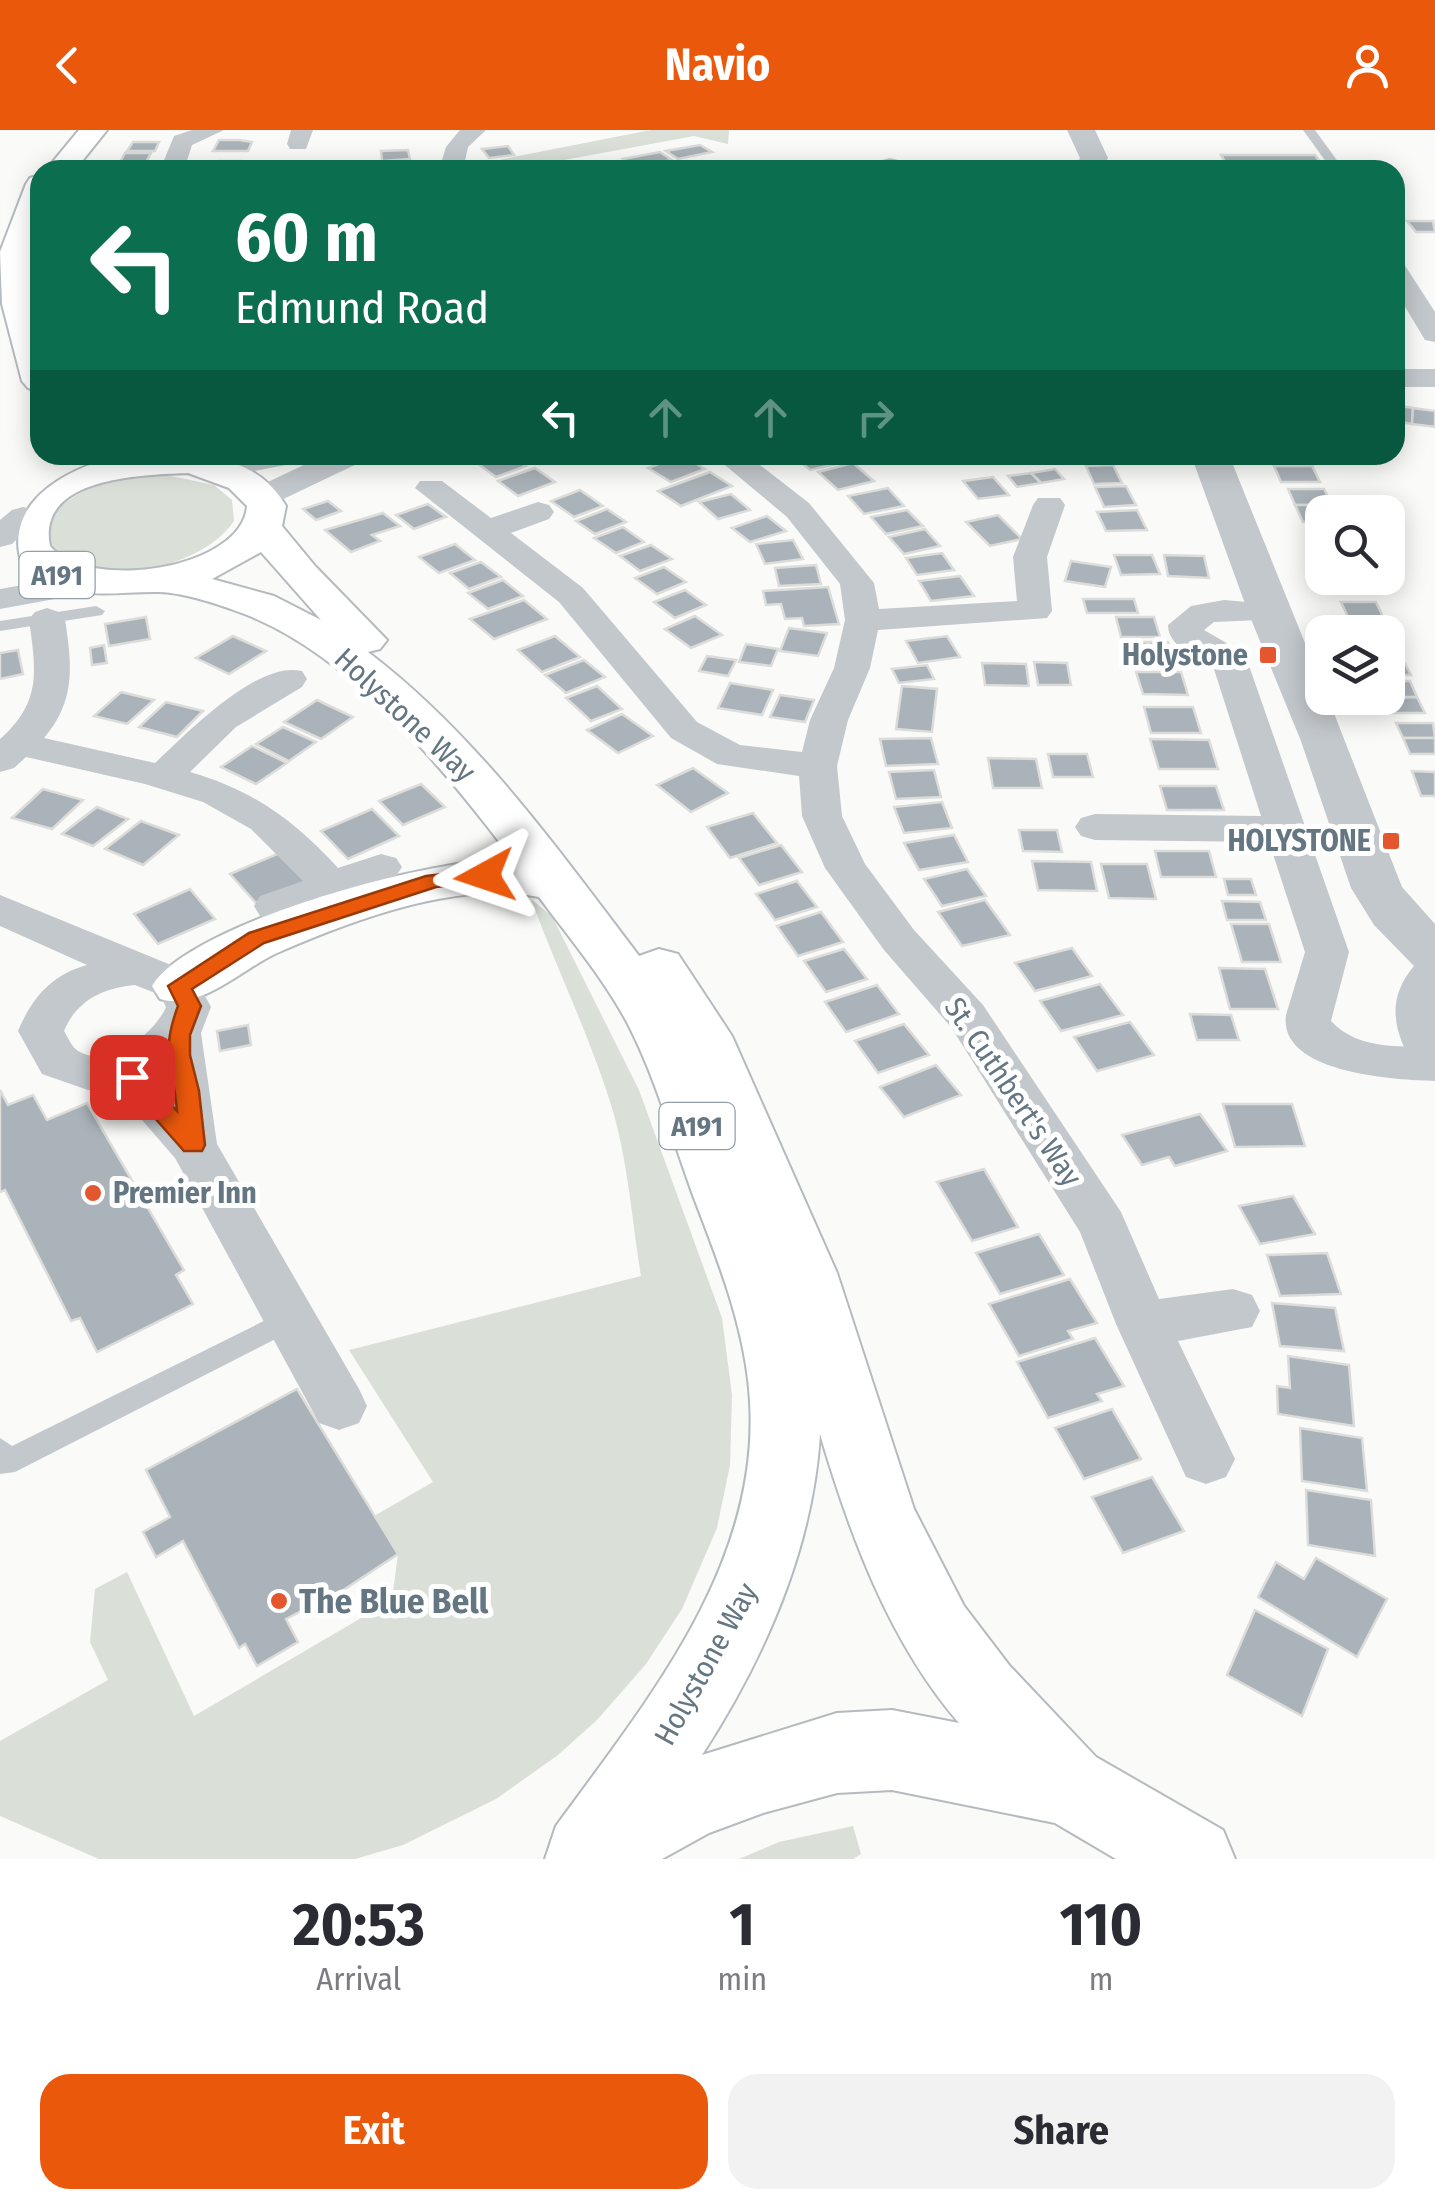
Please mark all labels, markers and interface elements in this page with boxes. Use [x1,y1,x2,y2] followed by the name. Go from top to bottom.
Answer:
[40,38,95,93] icon: back
[665,38,770,92] text: Navio
[1340,38,1395,93] icon: person
[235,196,378,280] text: 60 m
[70,200,200,330] icon: left
[235,281,489,335] text: Edmund Road
[533,390,588,445] icon: left
[638,390,693,445] icon: ahead
[743,390,798,445] icon: ahead
[848,390,903,445] icon: right
[1305,495,1405,715] map controls
[1305,495,1405,595] button: search
[20,552,94,598] road number: A191
[1305,615,1405,715] button: layers
[1122,637,1248,673] place label: Holystone
[327,641,483,790] street label: Holystone Way
[1257,644,1279,666] marker: Holystone
[1227,823,1371,859] place label: HOLYSTONE
[433,824,537,928] position arrow
[1380,830,1402,852] marker: HOLYSTONE
[937,991,1090,1194] street label: St. Cuthbert's Way
[90,1035,175,1120] pin
[105,1050,160,1105] icon: arrive
[660,1103,734,1149] road number: A191
[113,1175,257,1211] place label: Premier Inn
[82,1182,104,1204] marker: Premier Inn
[647,1576,766,1751] street label: Holystone Way
[299,1580,489,1622] place label: The Blue Bell
[268,1590,290,1612] marker: The Blue Bell
[293,1889,425,1961] text: 20:53
[730,1889,755,1961] text: 1
[1060,1889,1142,1961] text: 110
[316,1960,401,1998] text: Arrival
[718,1960,767,1998] text: min
[1089,1960,1113,1998] text: m
[40,2074,708,2189] button: Exit
[728,2074,1395,2189] button: Share

